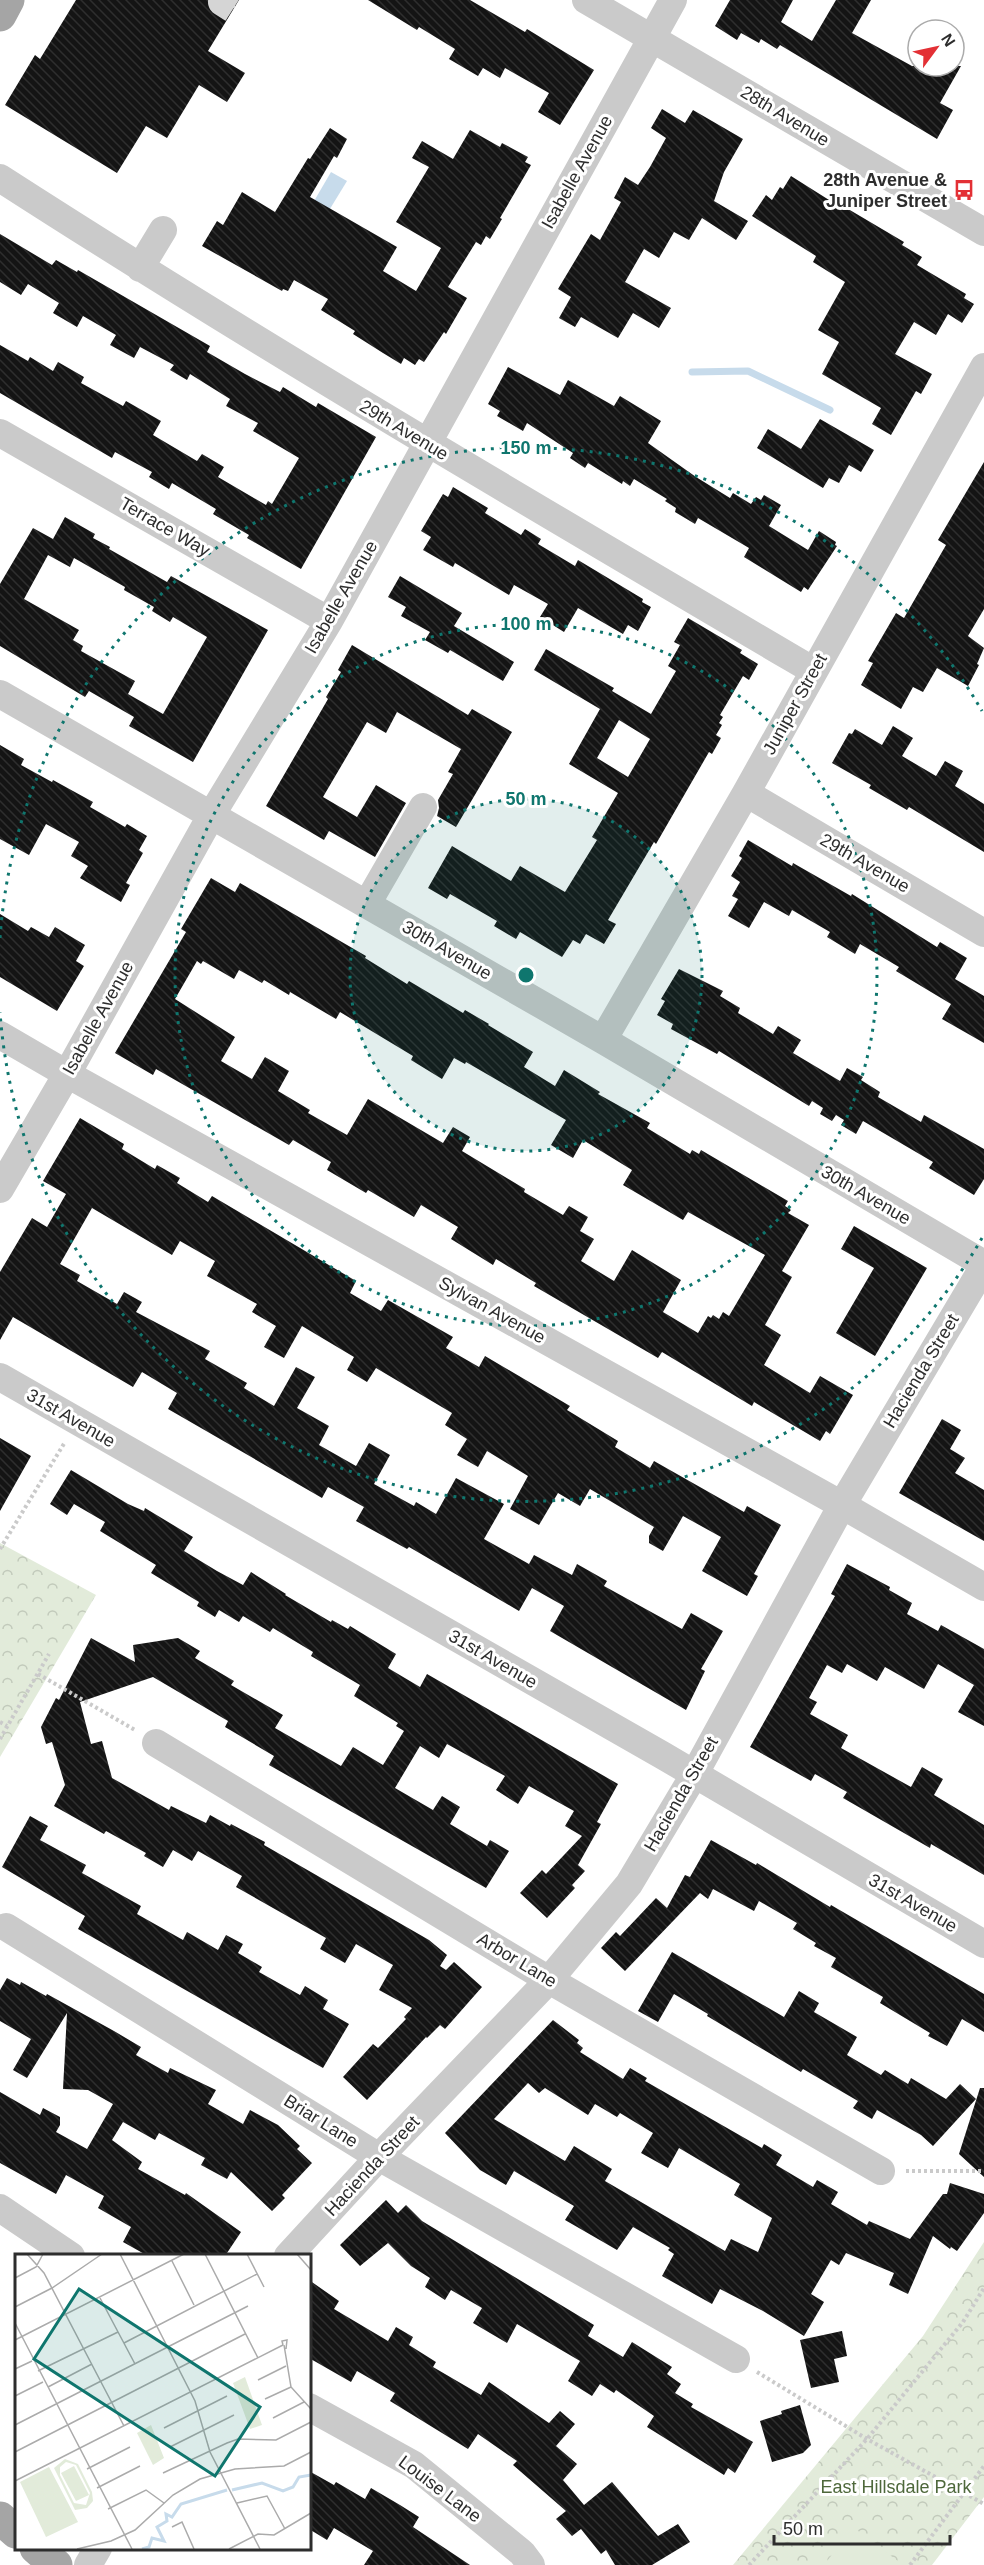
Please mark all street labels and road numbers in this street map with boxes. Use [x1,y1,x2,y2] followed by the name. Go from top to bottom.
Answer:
[737,82,833,150] street label: 28th Avenue
[538,112,616,232] street label: Isabelle Avenue
[356,396,452,464] street label: 29th Avenue
[117,493,213,561] street label: Terrace Way
[301,537,381,657] street label: Isabelle Avenue
[759,650,831,758] street label: Juniper Street
[817,829,913,897] street label: 29th Avenue
[399,916,495,984] street label: 30th Avenue
[59,958,137,1078] street label: Isabelle Avenue
[818,1161,914,1229] street label: 30th Avenue
[435,1272,549,1348] street label: Sylvan Avenue
[879,1311,963,1431] street label: Hacienda Street
[23,1385,119,1451] street label: 31st Avenue
[445,1626,541,1692] street label: 31st Avenue
[640,1733,722,1855] street label: Hacienda Street
[865,1870,961,1936] street label: 31st Avenue
[474,1928,560,1992] street label: Arbor Lane
[280,2091,362,2151] street label: Briar Lane
[321,2112,423,2220] street label: Hacienda Street
[395,2451,485,2527] street label: Louise Lane

